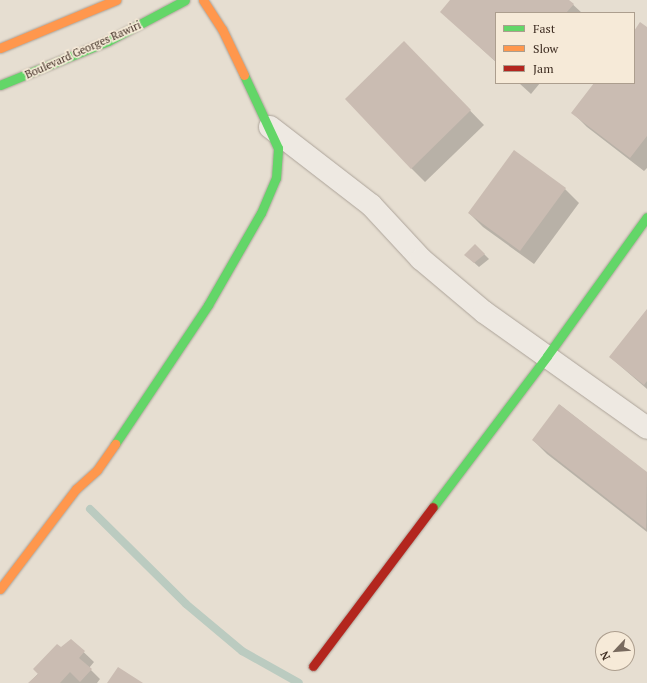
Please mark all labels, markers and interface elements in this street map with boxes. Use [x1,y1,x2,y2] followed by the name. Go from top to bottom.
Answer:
[495,12,635,84] legend
[23,18,143,82] street label: Boulevard Georges Rawiri
[533,21,555,36] text: Fast
[533,41,558,56] text: Slow
[533,61,554,76] text: Jam
[595,631,635,671] north arrow
[597,649,613,663] text: N

